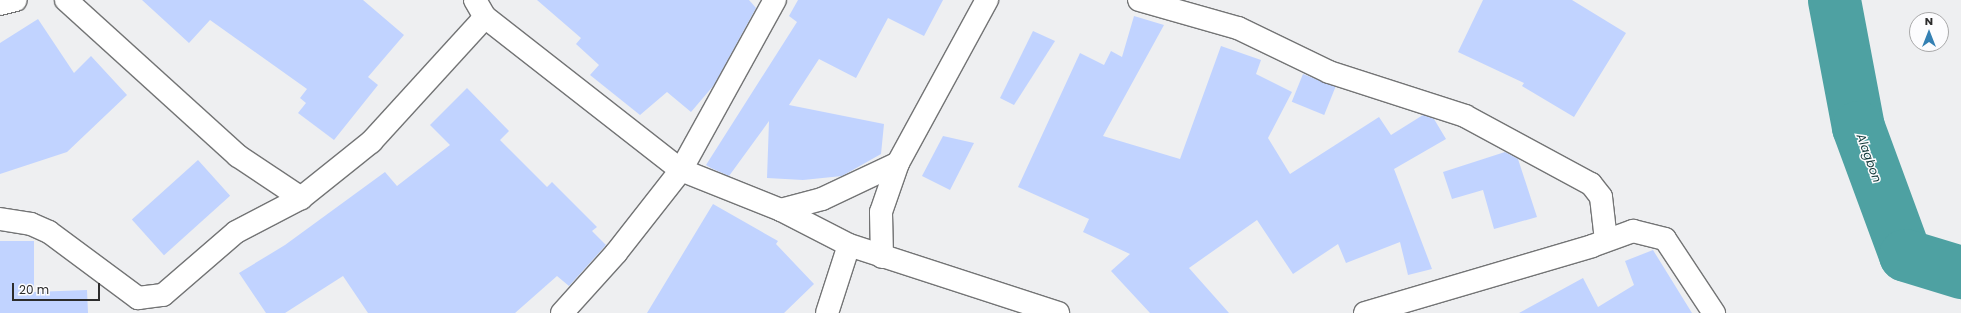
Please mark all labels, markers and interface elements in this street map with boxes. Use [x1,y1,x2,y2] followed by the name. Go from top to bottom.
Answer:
[1909,12,1949,52] north arrow
[1925,13,1933,29] text: N
[1854,132,1884,184] water label: Alagbon
[14,275,102,301] scale bar
[19,281,49,298] text: 20 m

